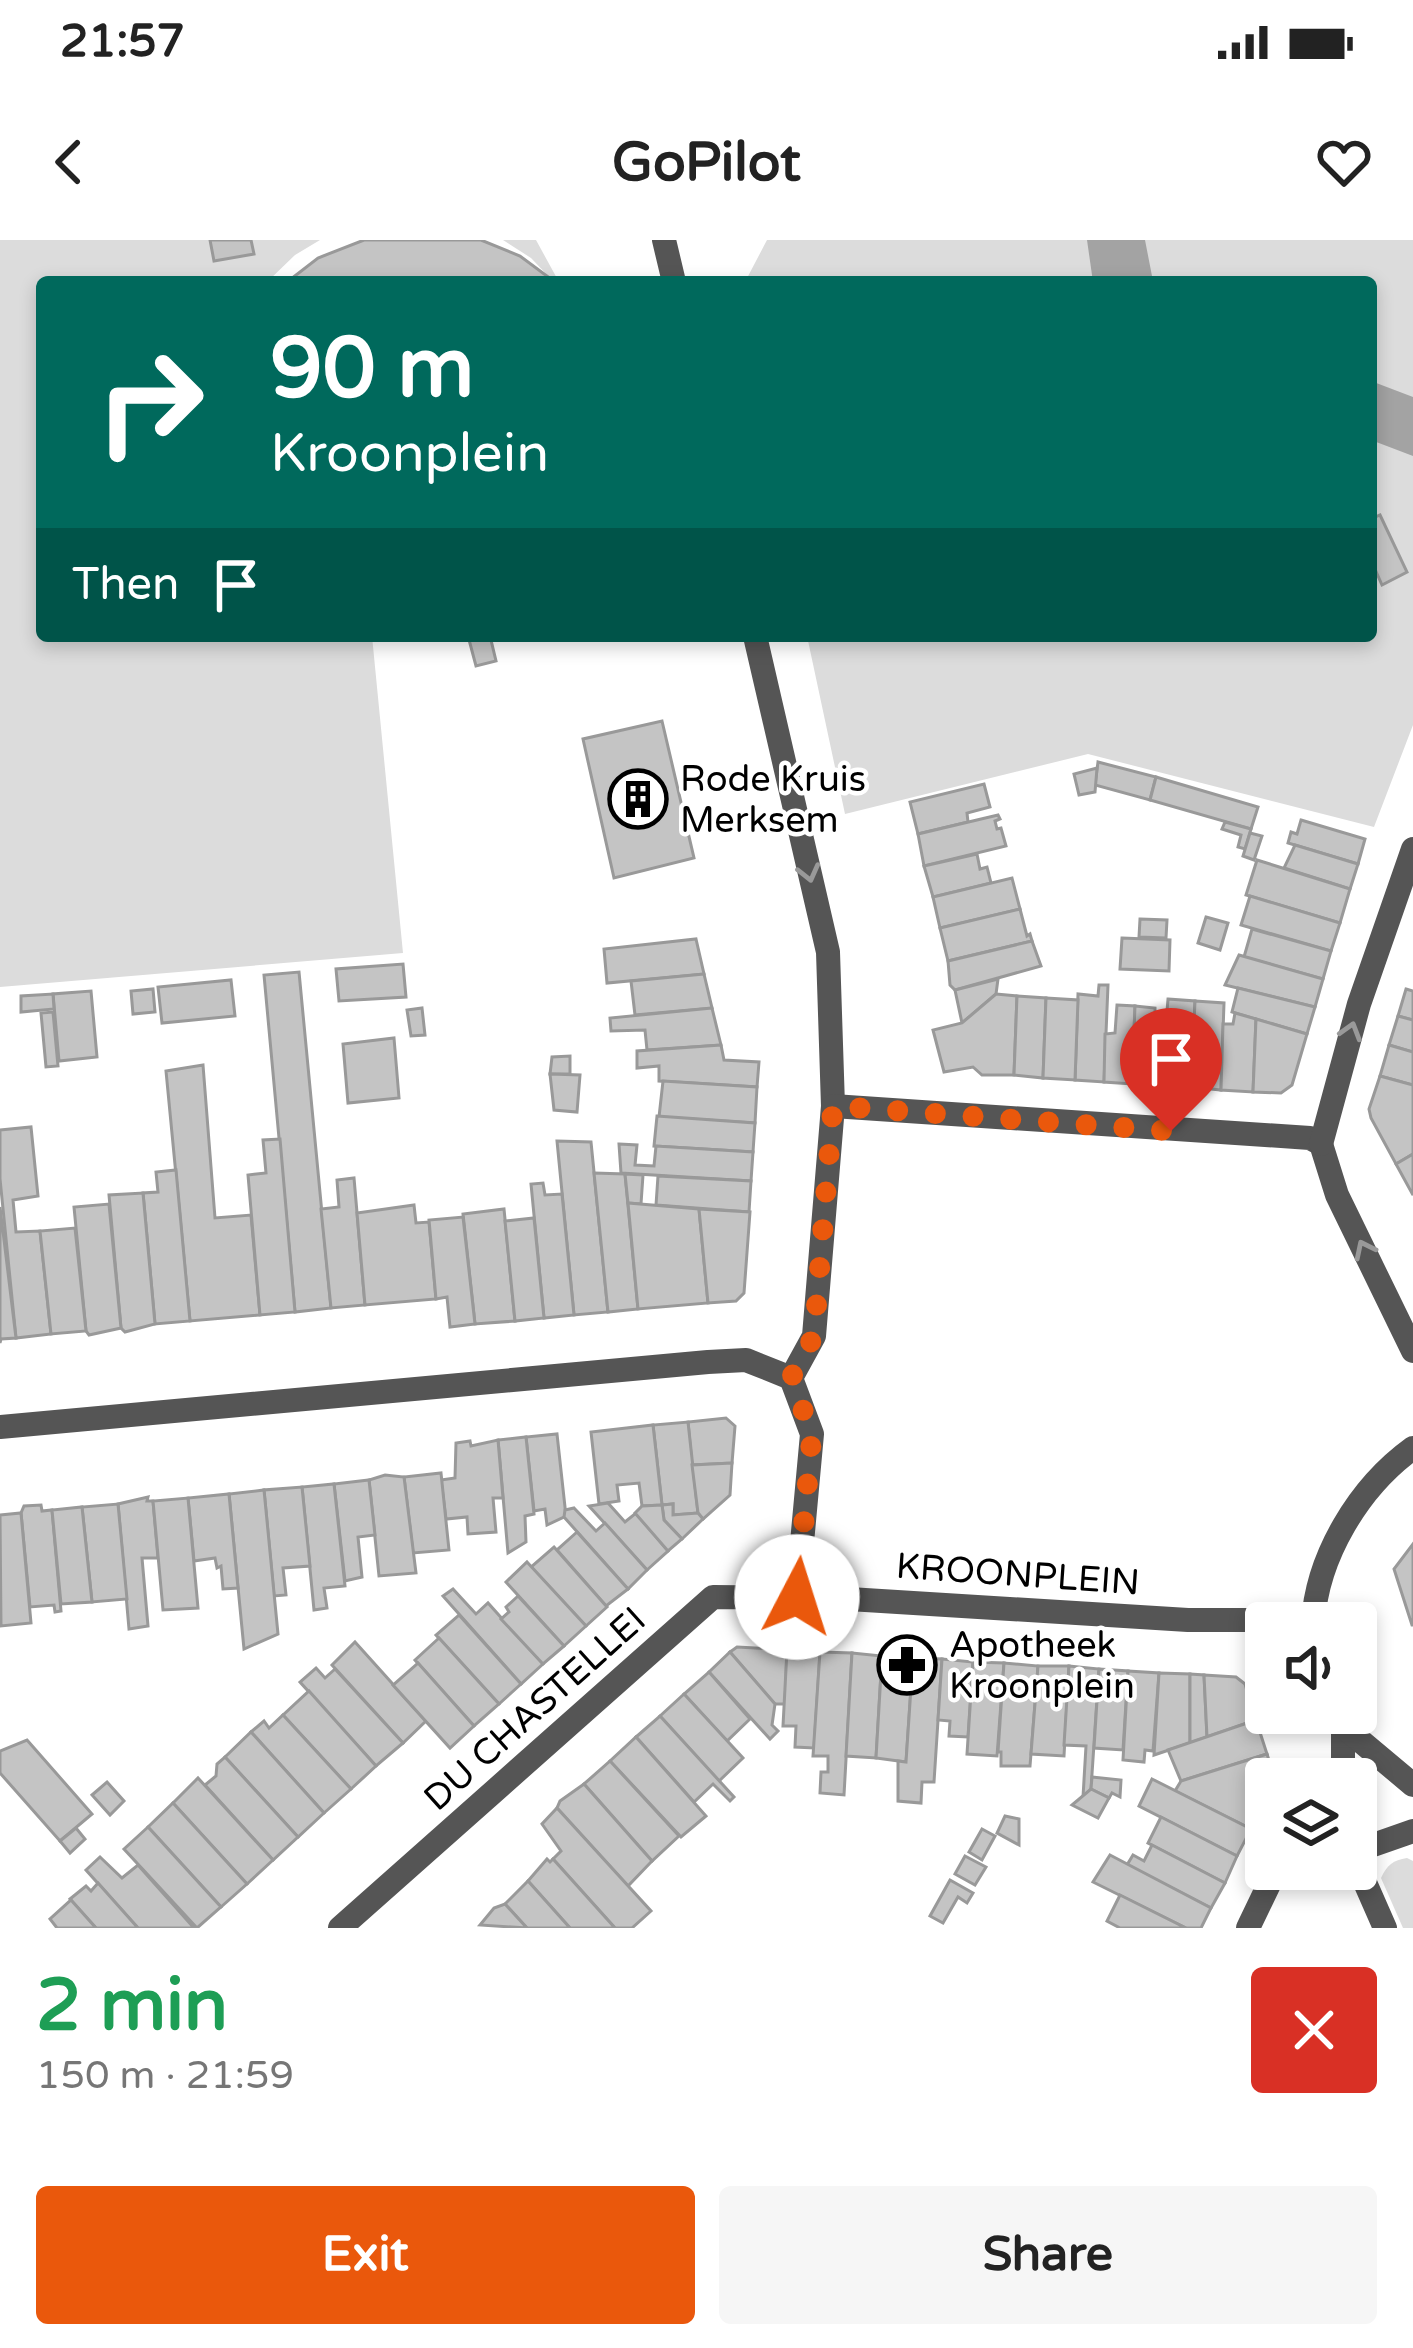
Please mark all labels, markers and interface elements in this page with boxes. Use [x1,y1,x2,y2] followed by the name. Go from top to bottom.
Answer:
[60,15,185,69] text: 21:57
[36,129,102,195] icon: back
[1311,129,1377,195] icon: heart
[612,130,801,195] text: GoPilot
[270,319,474,420] text: 90 m
[72,324,228,480] icon: right
[270,421,549,486] text: Kroonplein
[203,552,269,618] icon: arrive
[72,558,179,612] text: Then
[680,758,866,842] place label: Rode Kruis Merksem
[607,768,669,830] building icon: Rode Kruis Merksem
[795,862,820,882] one-way arrow
[1120,1008,1222,1131] pin
[1337,1021,1362,1042] one-way arrow
[1138,1026,1204,1092] icon: arrive
[1354,1240,1378,1261] one-way arrow
[734,1534,860,1660] position arrow
[895,1545,1141,1604] street label: KROONPLEIN
[415,1598,655,1820] street label: DU CHASTELLEI
[1245,1602,1377,1890] map controls
[1245,1602,1377,1734] button: sound
[949,1624,1135,1708] place label: Apotheek Kroonplein
[876,1634,938,1696] pharmacy icon: Apotheek Kroonplein
[1245,1758,1377,1890] button: layers
[36,1963,228,2050] text: 2 min
[1251,1967,1377,2093] button: close
[36,2052,294,2099] text: 150 m · 21:59
[36,2186,695,2324] button: Exit
[719,2186,1377,2324] button: Share

